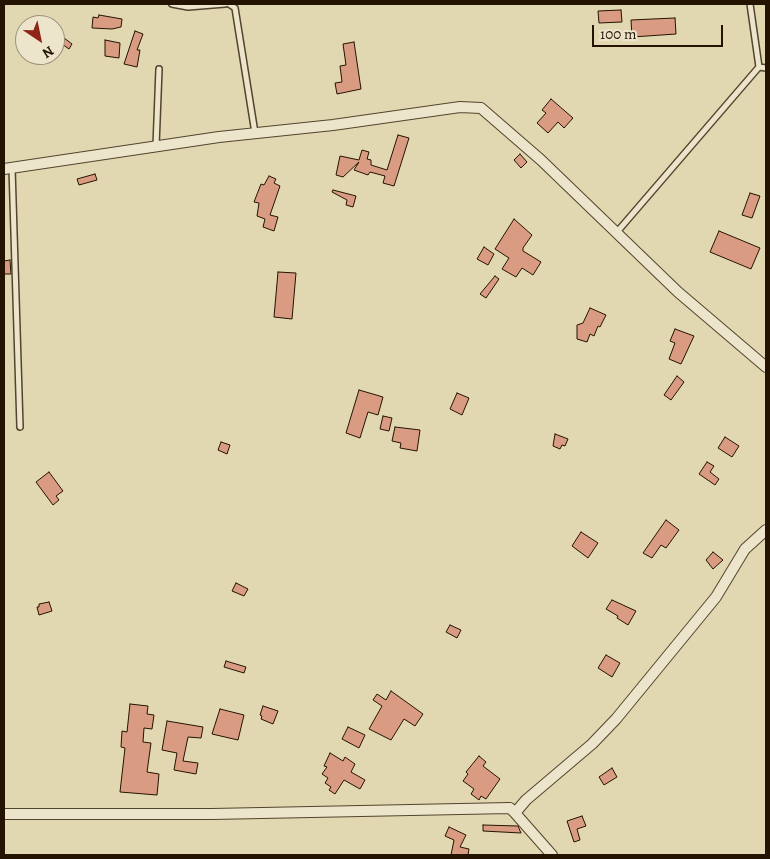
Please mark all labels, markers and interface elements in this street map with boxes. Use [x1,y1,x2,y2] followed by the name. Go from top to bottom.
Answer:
[15,15,65,65] north arrow
[595,15,726,47] scale bar
[600,24,637,44] text: 100 m
[39,41,58,63] text: N

